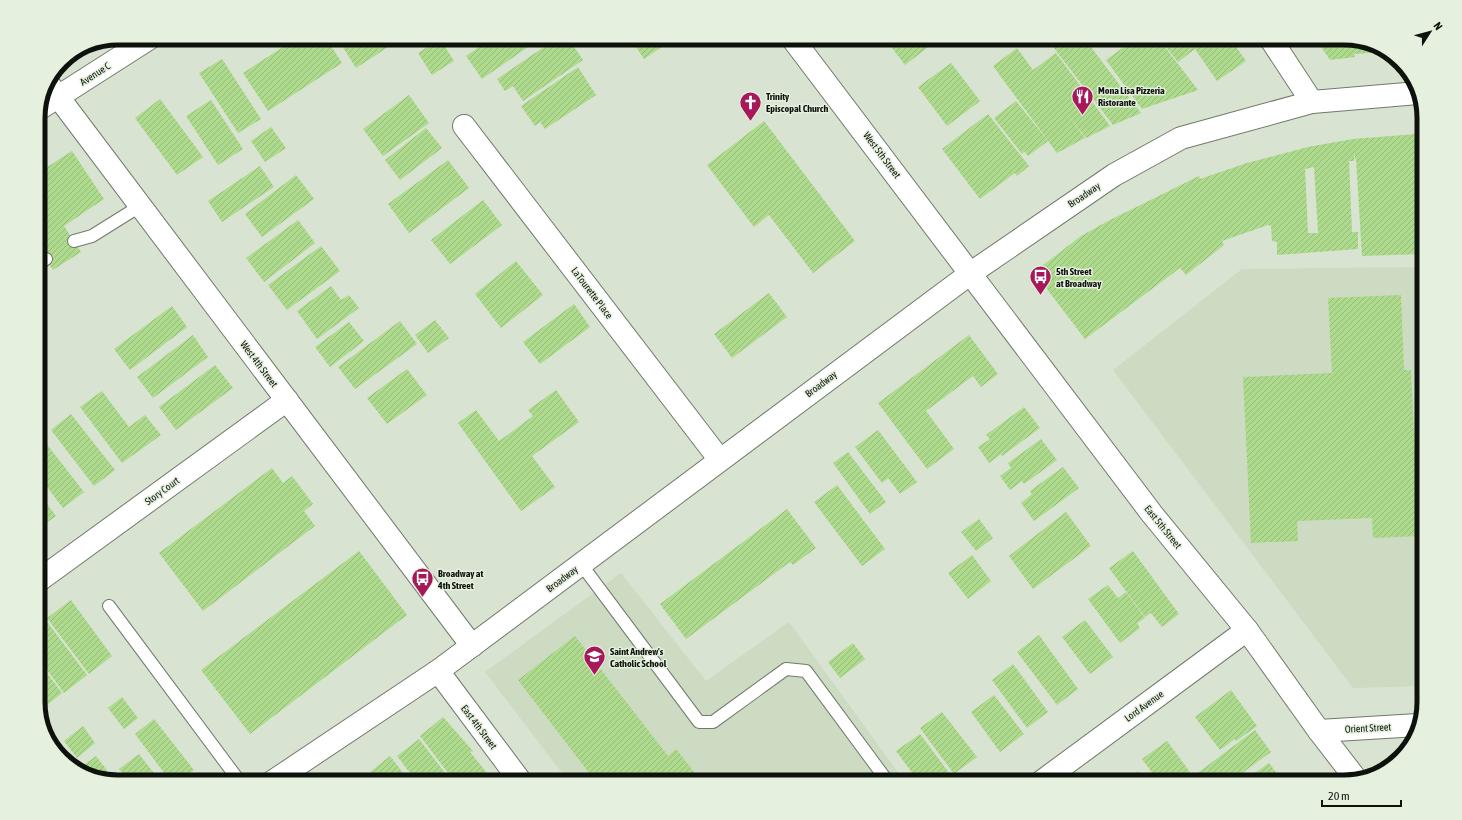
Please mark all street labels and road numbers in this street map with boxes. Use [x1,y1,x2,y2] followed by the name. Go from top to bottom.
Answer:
[78,60,112,88] street label: Avenue C
[861,130,903,180] street label: West 5th Street
[1066,180,1102,210] street label: Broadway
[569,265,615,321] street label: LaTourette Place
[238,339,280,389] street label: West 4th Street
[803,369,839,399] street label: Broadway
[143,475,181,507] street label: Story Court
[1142,503,1184,551] street label: East 5th Street
[544,564,580,594] street label: Broadway
[1122,688,1166,724] street label: Lord Avenue
[459,703,499,751] street label: East 4th Street
[1344,721,1392,735] street label: Orient Street

